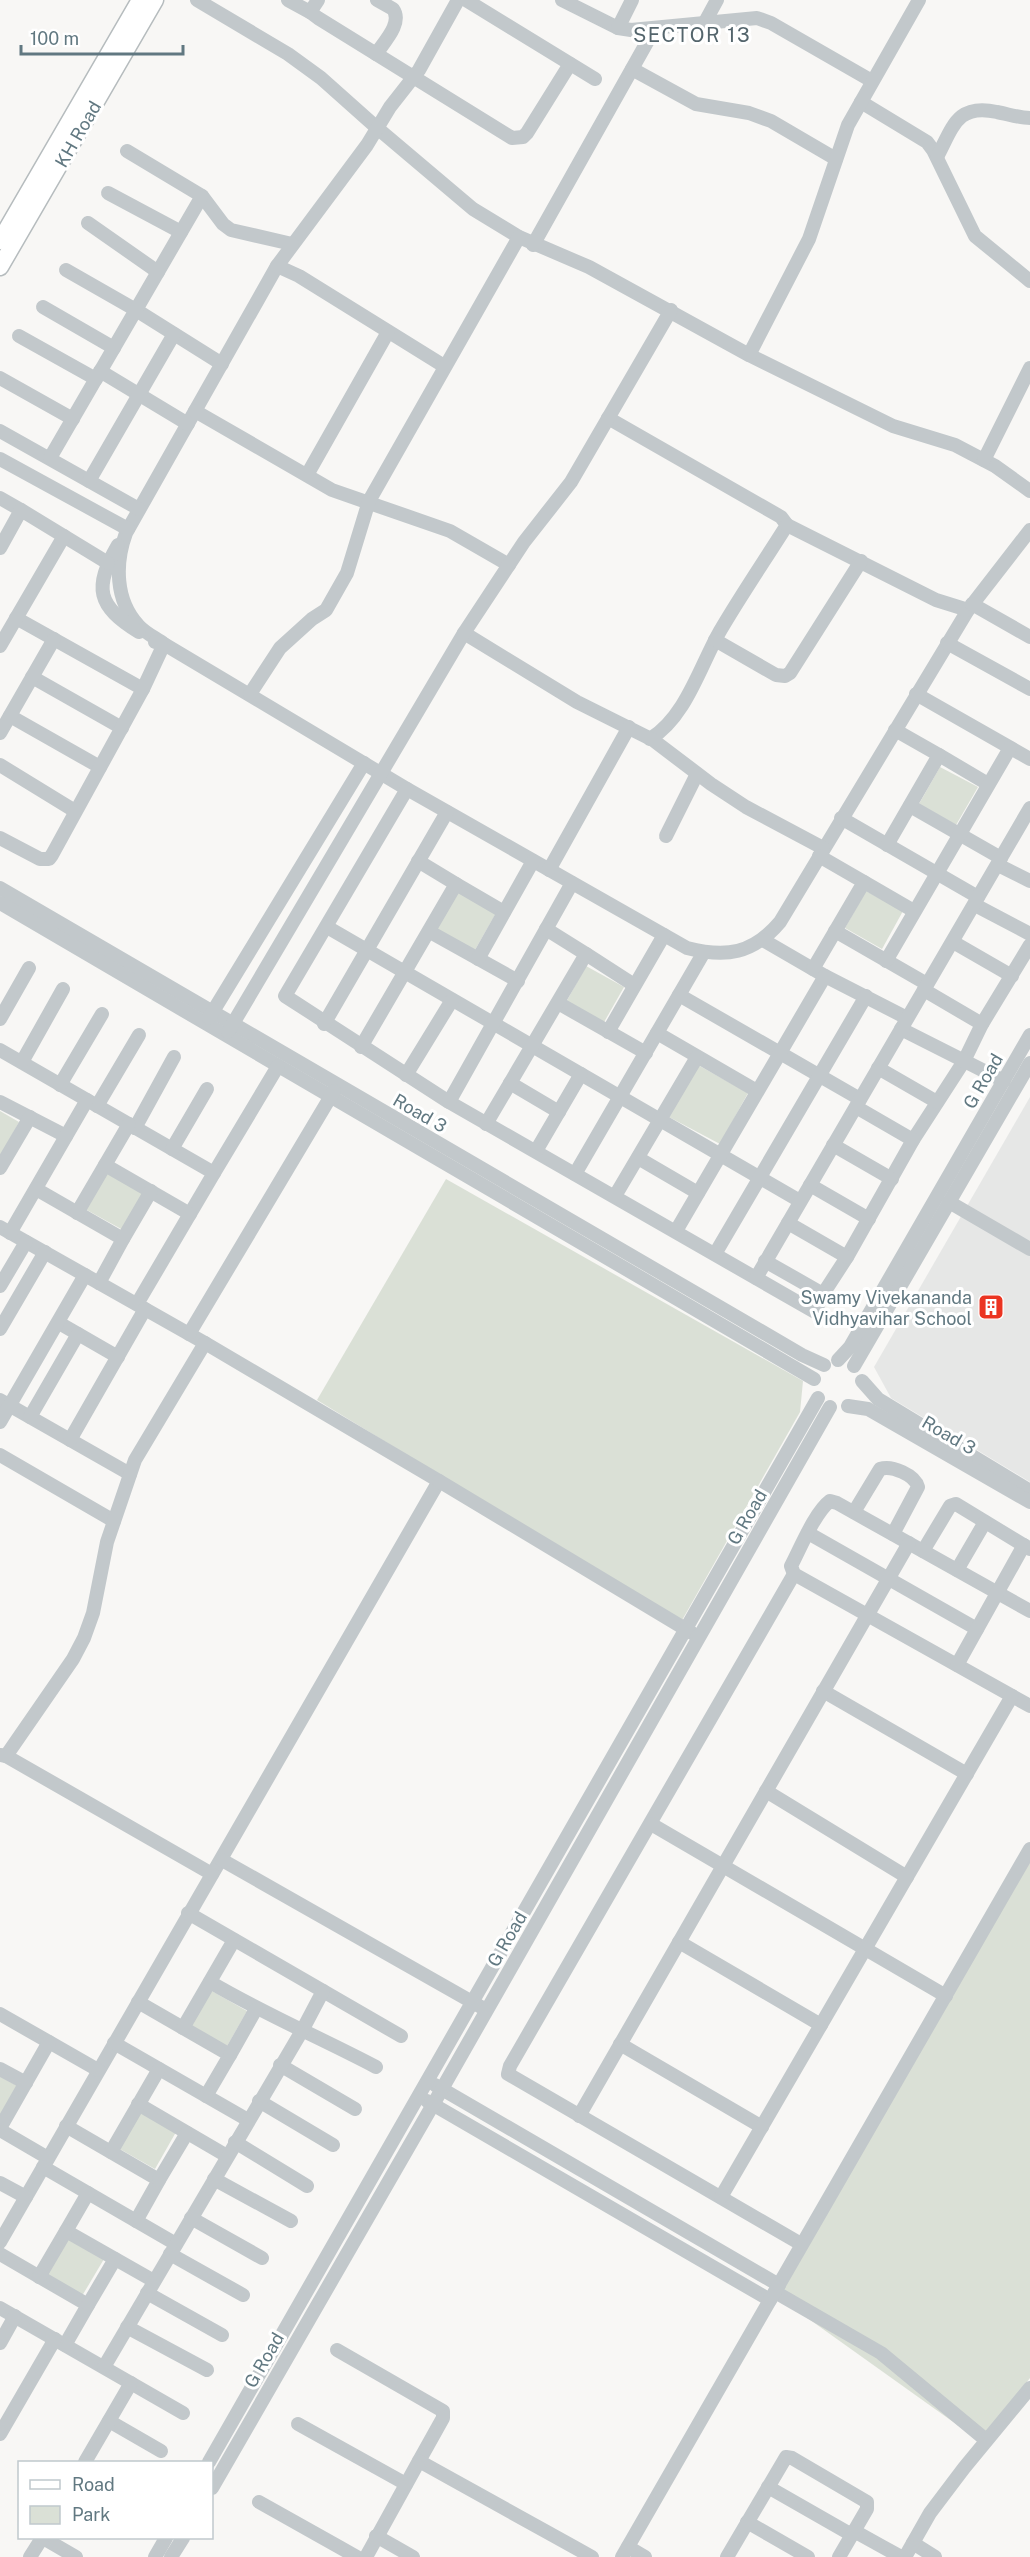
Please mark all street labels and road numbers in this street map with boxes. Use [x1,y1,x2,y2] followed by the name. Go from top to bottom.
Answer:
[51,97,105,171] street label: KH Road
[959,1050,1007,1112] street label: G Road
[389,1089,451,1137] street label: Road 3
[918,1411,980,1459] street label: Road 3
[723,1486,771,1548] street label: G Road
[483,1908,531,1970] street label: G Road
[240,2329,288,2391] street label: G Road

